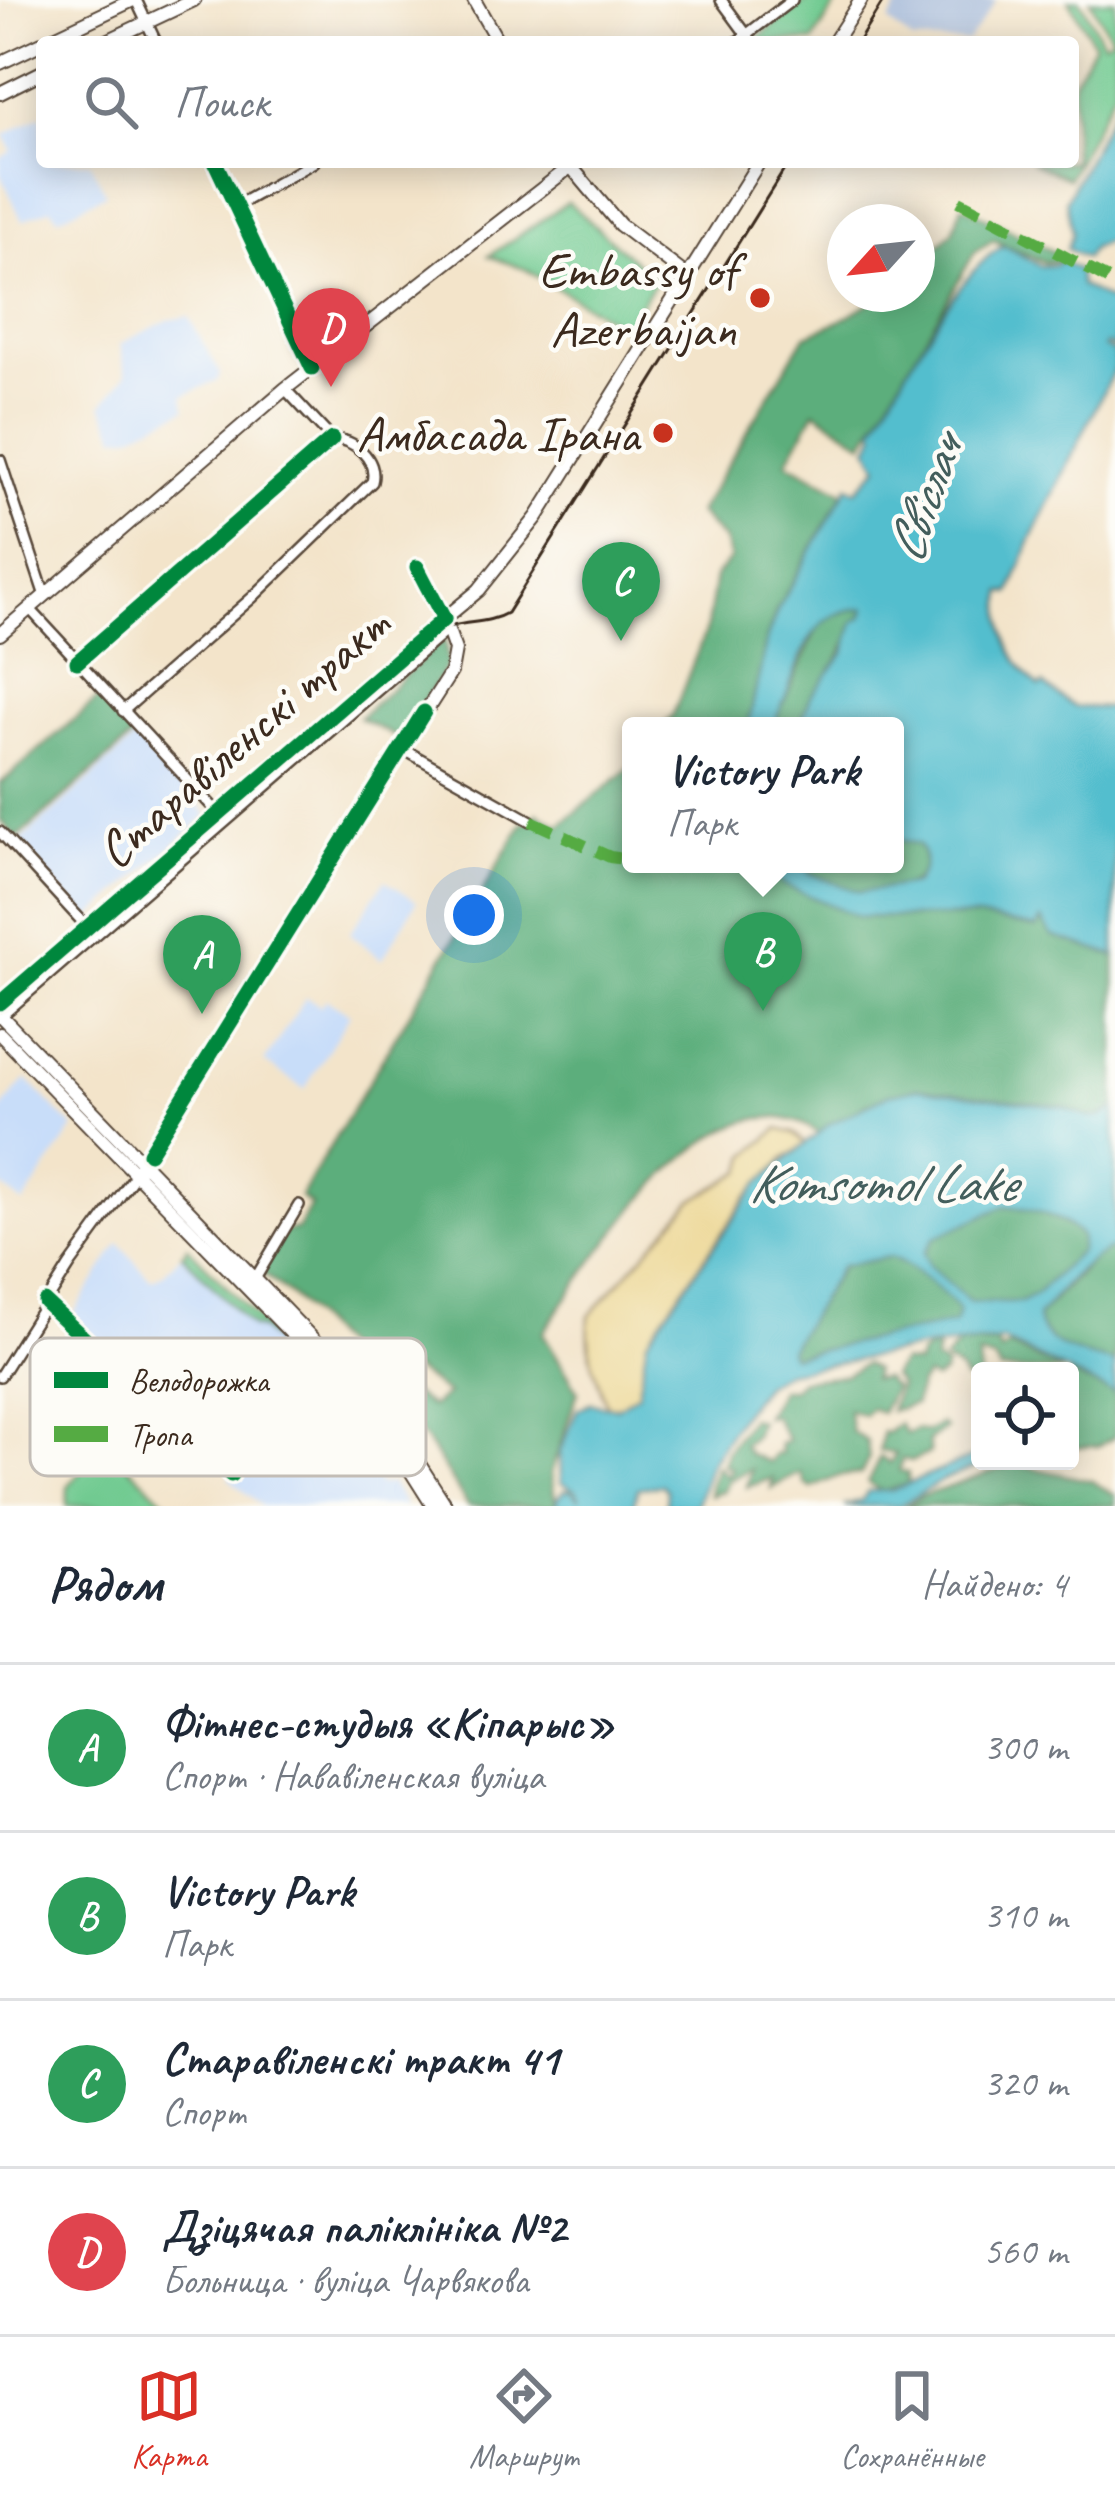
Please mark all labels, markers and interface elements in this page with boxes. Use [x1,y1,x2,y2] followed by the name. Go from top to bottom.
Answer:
[36,36,1079,168] search box
[78,69,144,135] icon: search
[174,74,269,131] text: Поиск
[827,204,935,312] north arrow
[539,238,748,361] place label: Embassy of Azerbaijan
[747,285,773,311] marker: Embassy of Azerbaijan
[292,288,370,387] pin: D
[357,402,643,466] place label: Амбасада Ірана
[870,419,981,571] water label: Свіслач
[650,420,676,446] marker: Амбасада Ірана
[582,542,660,641] pin: C
[84,592,404,882] street label: Старавіленскі тракт
[622,717,904,873] popup
[667,742,859,799] text: Victory Park
[667,799,737,848] text: Парк
[444,885,504,945] your location
[724,912,802,1011] pin: B
[163,915,241,1014] pin: A
[749,1149,1023,1217] water label: Komsomol Lake
[30,1338,426,1476] legend
[129,1360,270,1402] text: Велодорожка
[971,1362,1079,1470] map controls
[971,1362,1079,1470] button: locate
[129,1414,193,1456] text: Тропа
[48,1552,162,1616] text: Рядом
[922,1560,1067,1609] text: Найдено: 4
[162,1695,615,1752] text: Фітнес-студыя «Кіпарыс»
[77,1723,97,1772] text: A
[983,1723,1067,1772] text: 300 m
[162,1752,544,1801] text: Спорт · Нававіленская вуліца
[162,1863,354,1920] text: Victory Park
[77,1891,97,1940] text: B
[983,1891,1067,1940] text: 310 m
[162,1920,232,1969] text: Парк
[162,2031,559,2088] text: Старавіленскі тракт 41
[78,2059,96,2108] text: C
[983,2059,1067,2108] text: 320 m
[162,2088,246,2137] text: Спорт
[162,2199,566,2256] text: Дзіцячая паліклініка №2
[76,2227,98,2276] text: D
[983,2227,1067,2276] text: 560 m
[162,2256,528,2305] text: Больница · вуліца Чарвякова
[131,2363,207,2477] tab: Карта
[469,2363,578,2477] tab: Маршрут
[840,2363,984,2477] tab: Сохранённые

